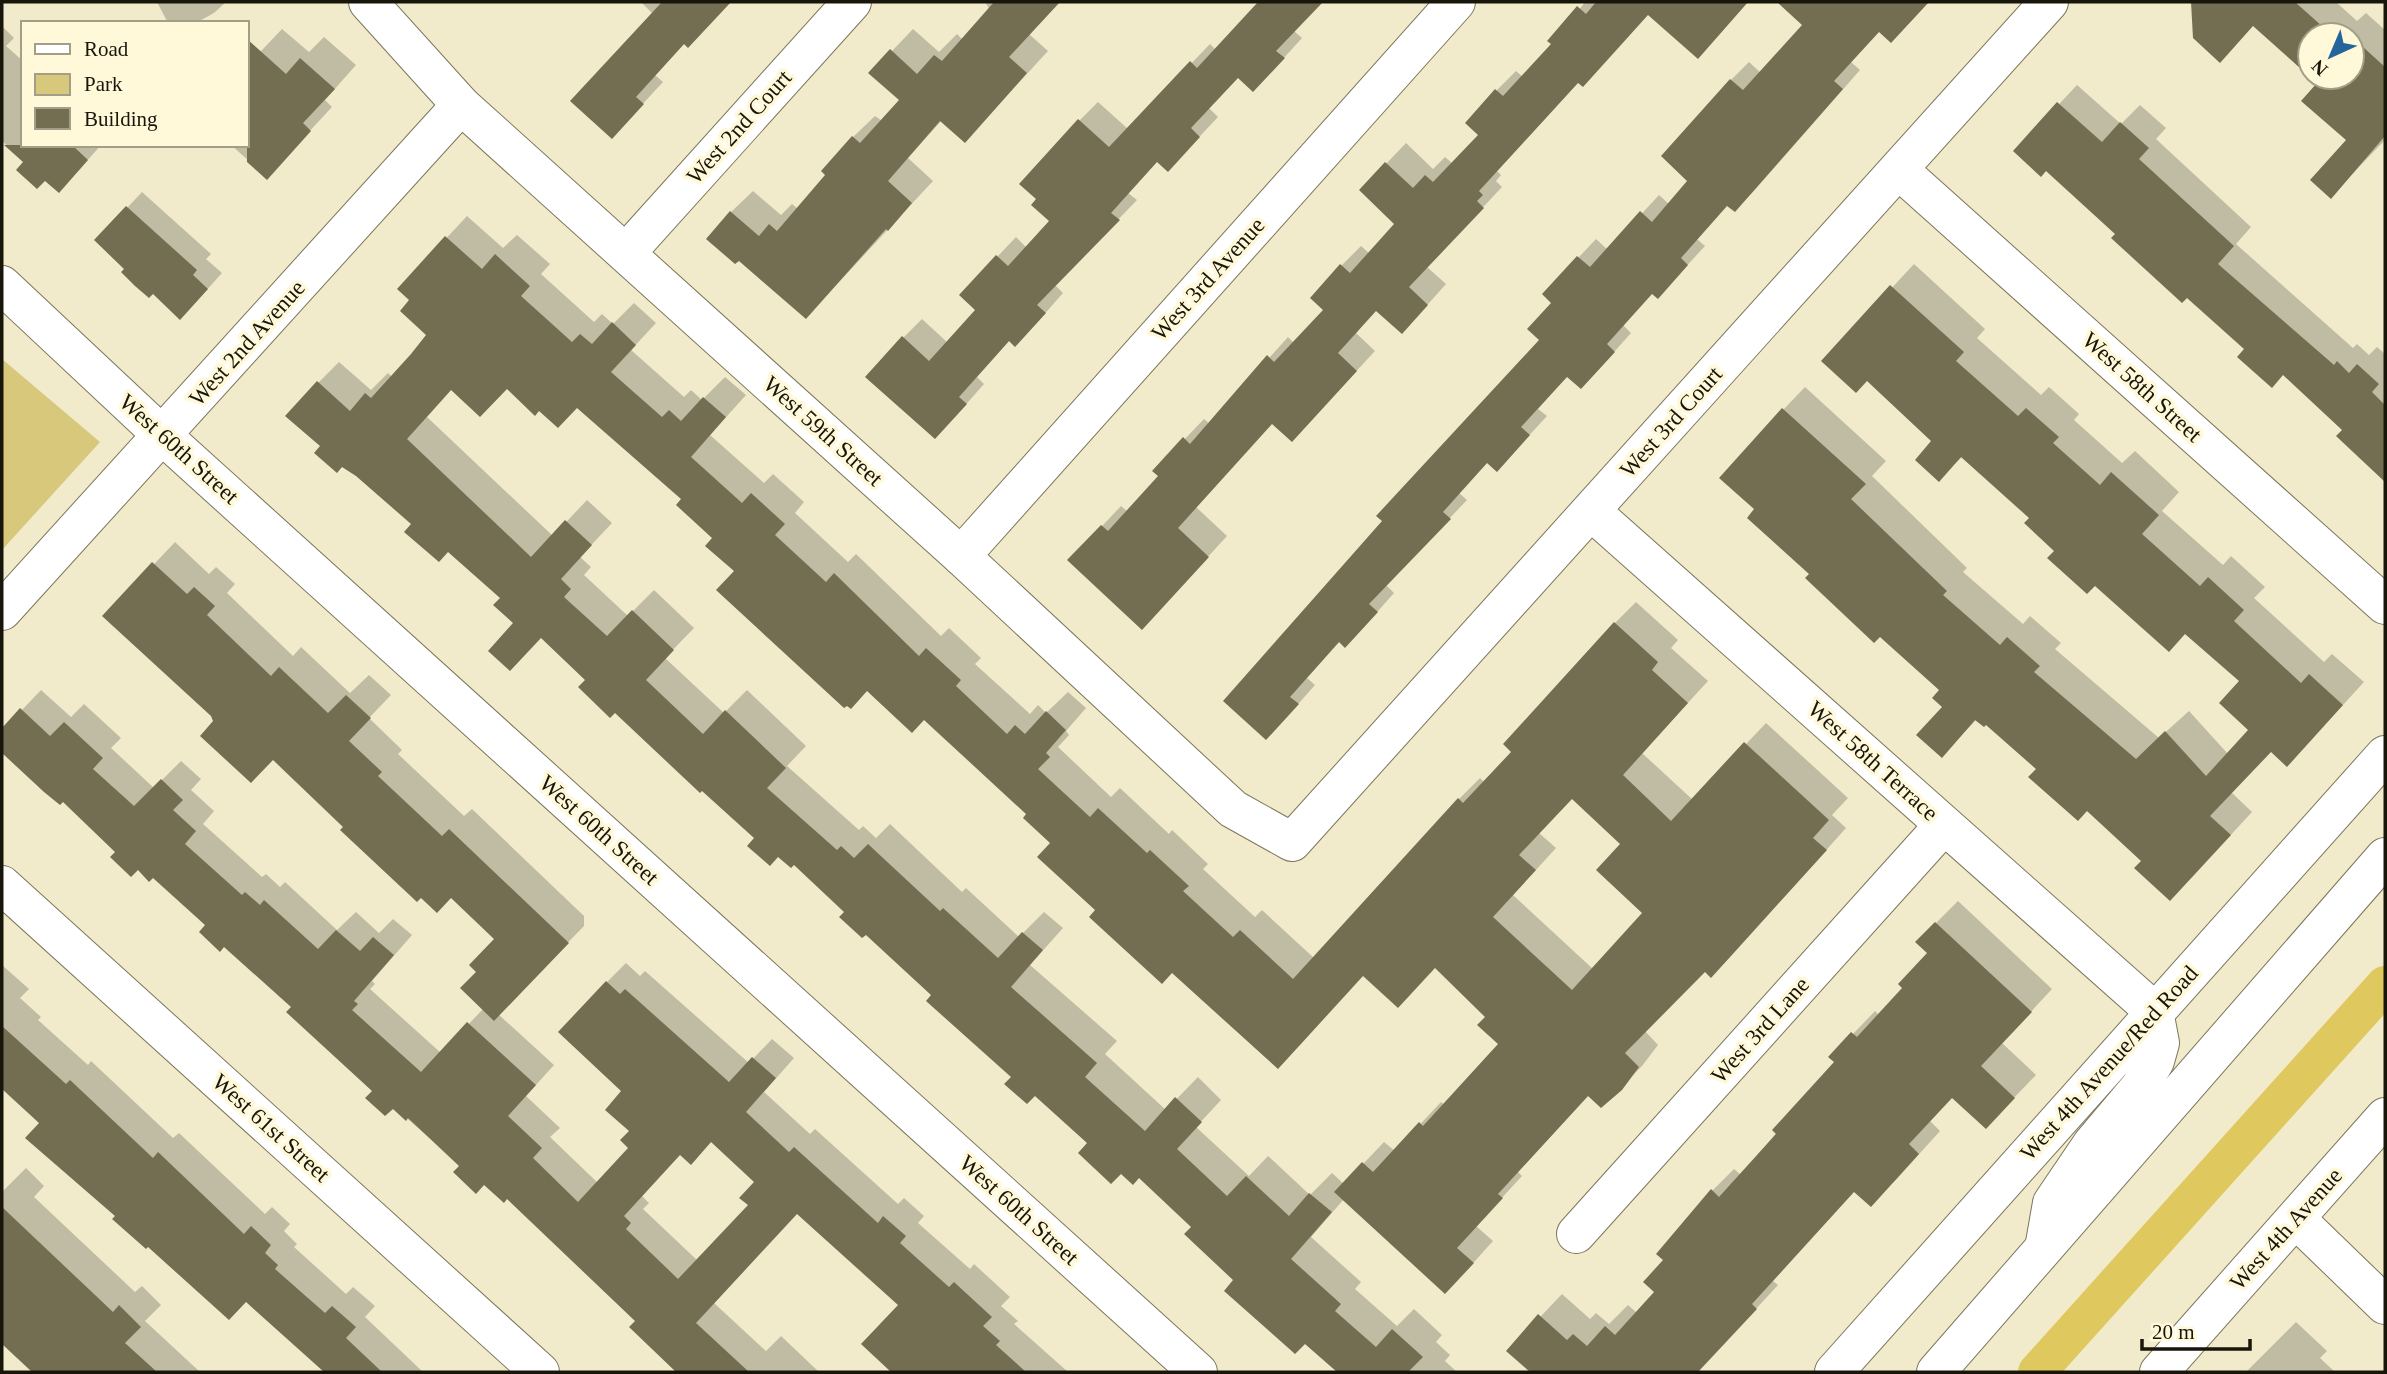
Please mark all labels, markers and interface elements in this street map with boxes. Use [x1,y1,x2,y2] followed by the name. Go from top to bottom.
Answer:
[21,21,248,147] legend
[2296,21,2366,91] north arrow
[84,37,129,61] text: Road
[2307,55,2332,80] text: N
[682,65,797,189] street label: West 2nd Court
[84,72,123,96] text: Park
[84,107,158,131] text: Building
[1146,213,1270,345] street label: West 3rd Avenue
[184,275,310,411] street label: West 2nd Avenue
[2077,327,2207,447] street label: West 58th Street
[1615,361,1728,482] street label: West 3rd Court
[758,371,888,491] street label: West 59th Street
[114,389,244,509] street label: West 60th Street
[1803,696,1943,826] street label: West 58th Terrace
[534,770,664,890] street label: West 60th Street
[2015,960,2203,1165] street label: West 4th Avenue/Red Road
[1706,972,1814,1088] street label: West 3rd Lane
[207,1069,335,1188] street label: West 61st Street
[954,1150,1084,1270] street label: West 60th Street
[2225,1163,2347,1295] street label: West 4th Avenue
[2142,1308,2250,1352] scale bar
[2152,1320,2195,1344] text: 20 m

